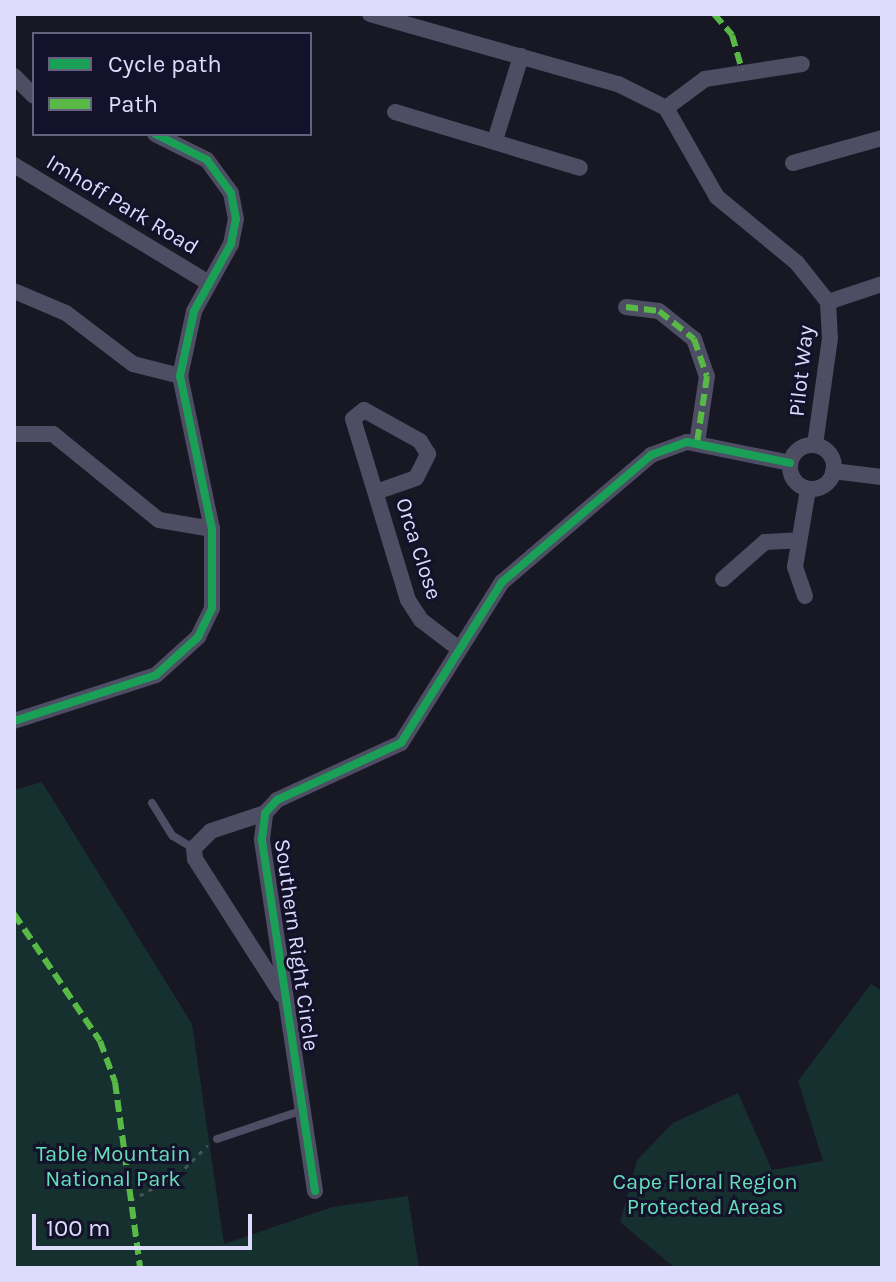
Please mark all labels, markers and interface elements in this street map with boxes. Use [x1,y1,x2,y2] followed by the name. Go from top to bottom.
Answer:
[32,32,312,136] legend
[108,50,222,78] text: Cycle path
[108,90,158,118] text: Path
[41,149,203,261] street label: Imhoff Park Road
[784,324,820,418] street label: Pilot Way
[389,495,447,603] street label: Orca Close
[268,837,324,1053] street label: Southern Right Circle
[36,1141,190,1192] park label: Table Mountain National Park
[612,1169,798,1220] park label: Cape Floral Region Protected Areas
[36,1198,256,1248] scale bar
[46,1214,111,1242] text: 100 m

